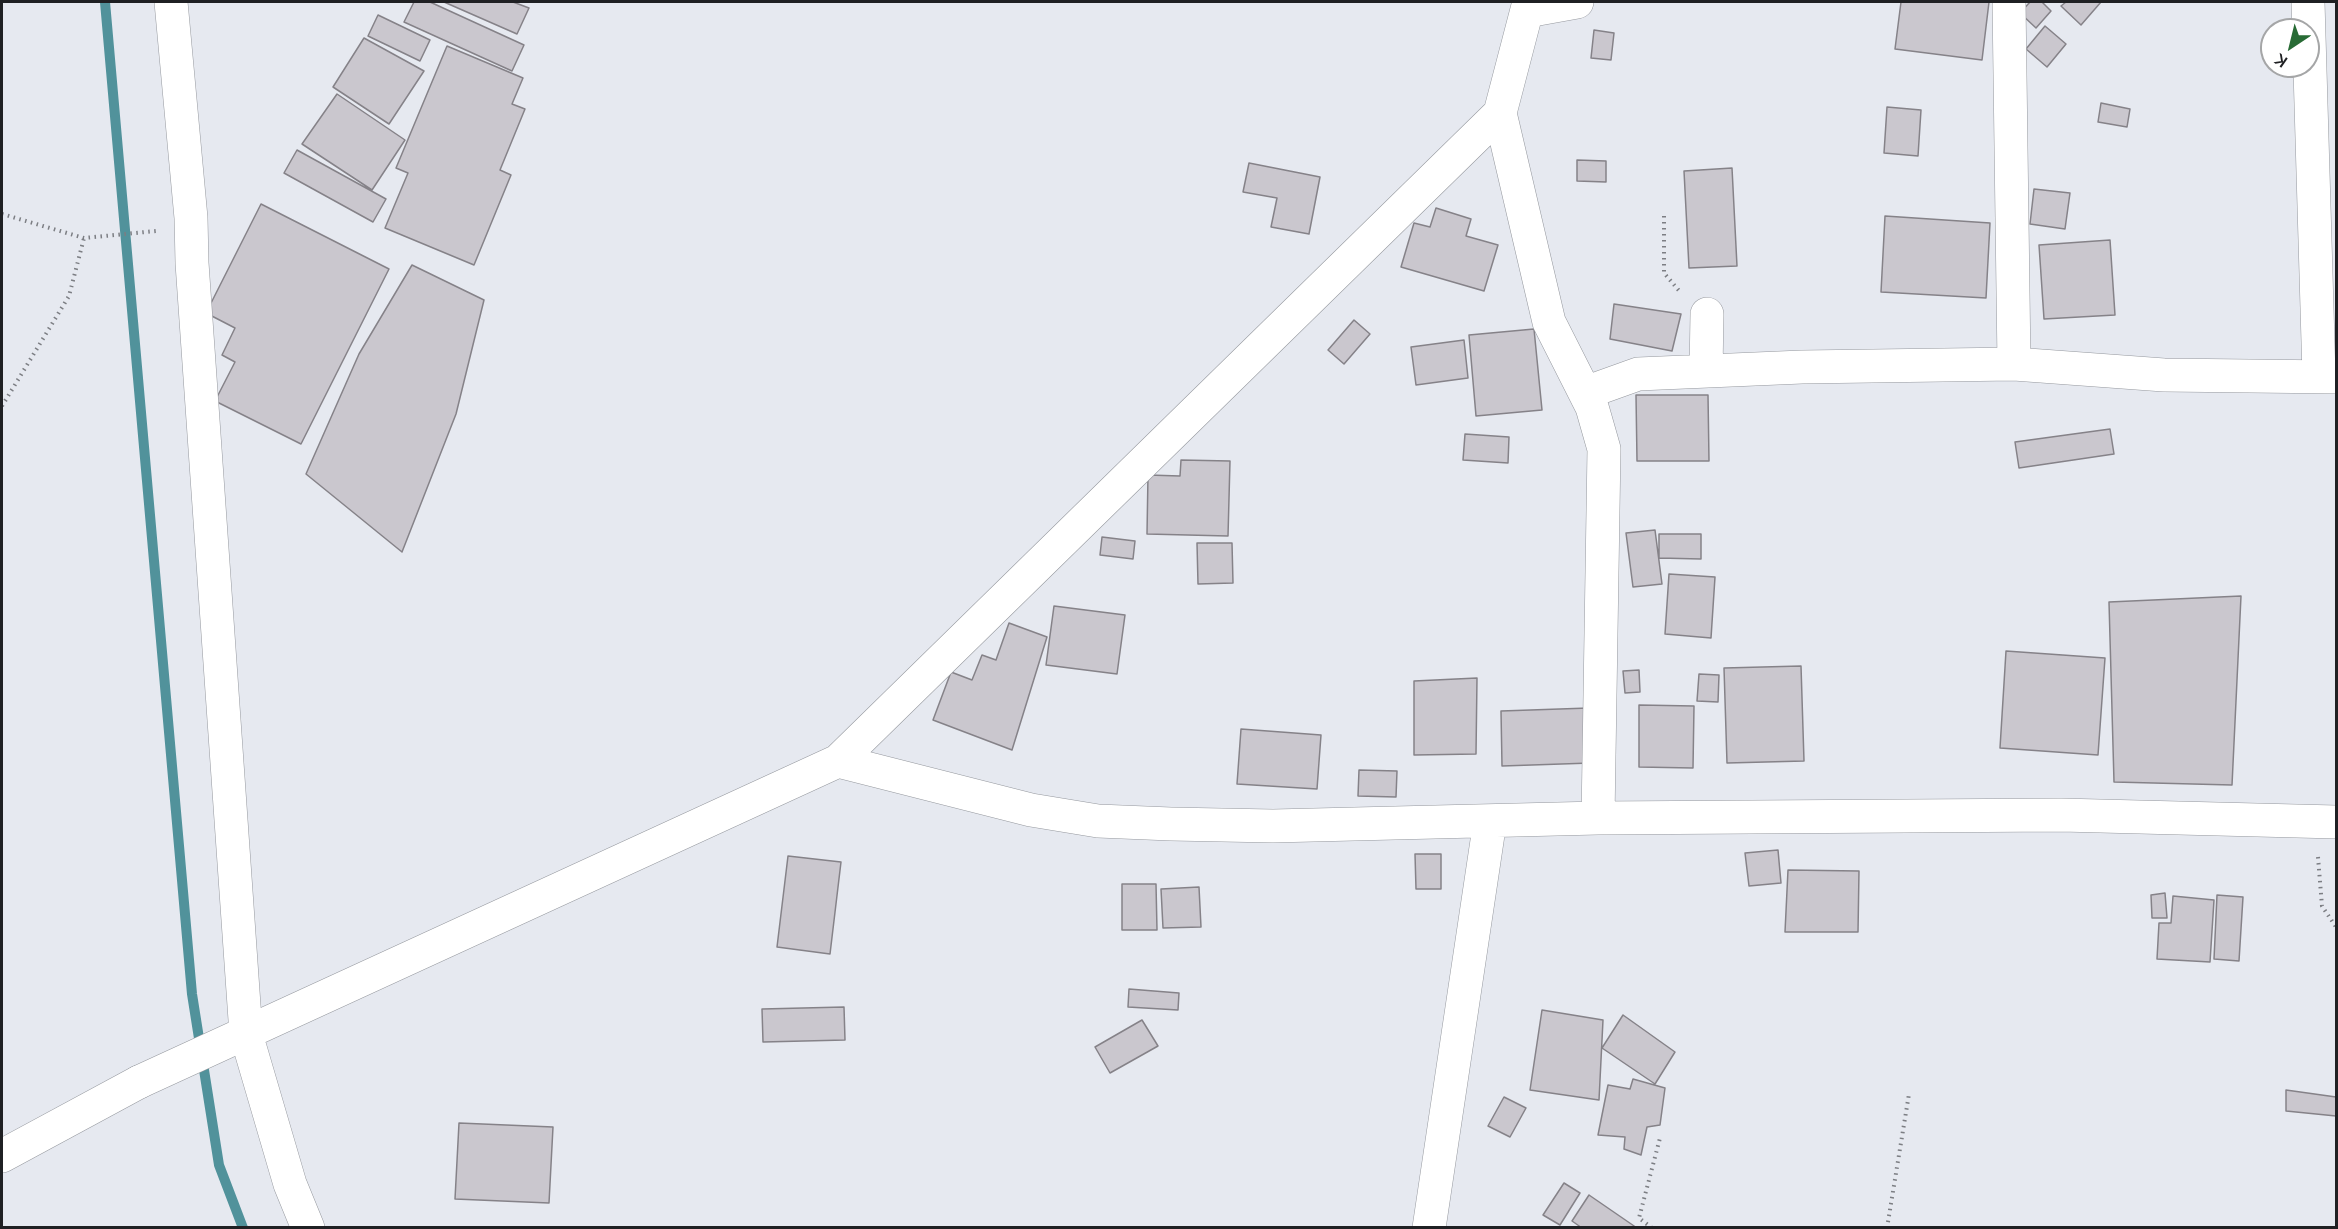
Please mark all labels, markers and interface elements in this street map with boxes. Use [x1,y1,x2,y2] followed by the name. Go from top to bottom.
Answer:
[2260,18,2320,78] north arrow
[2271,50,2291,72] text: K

